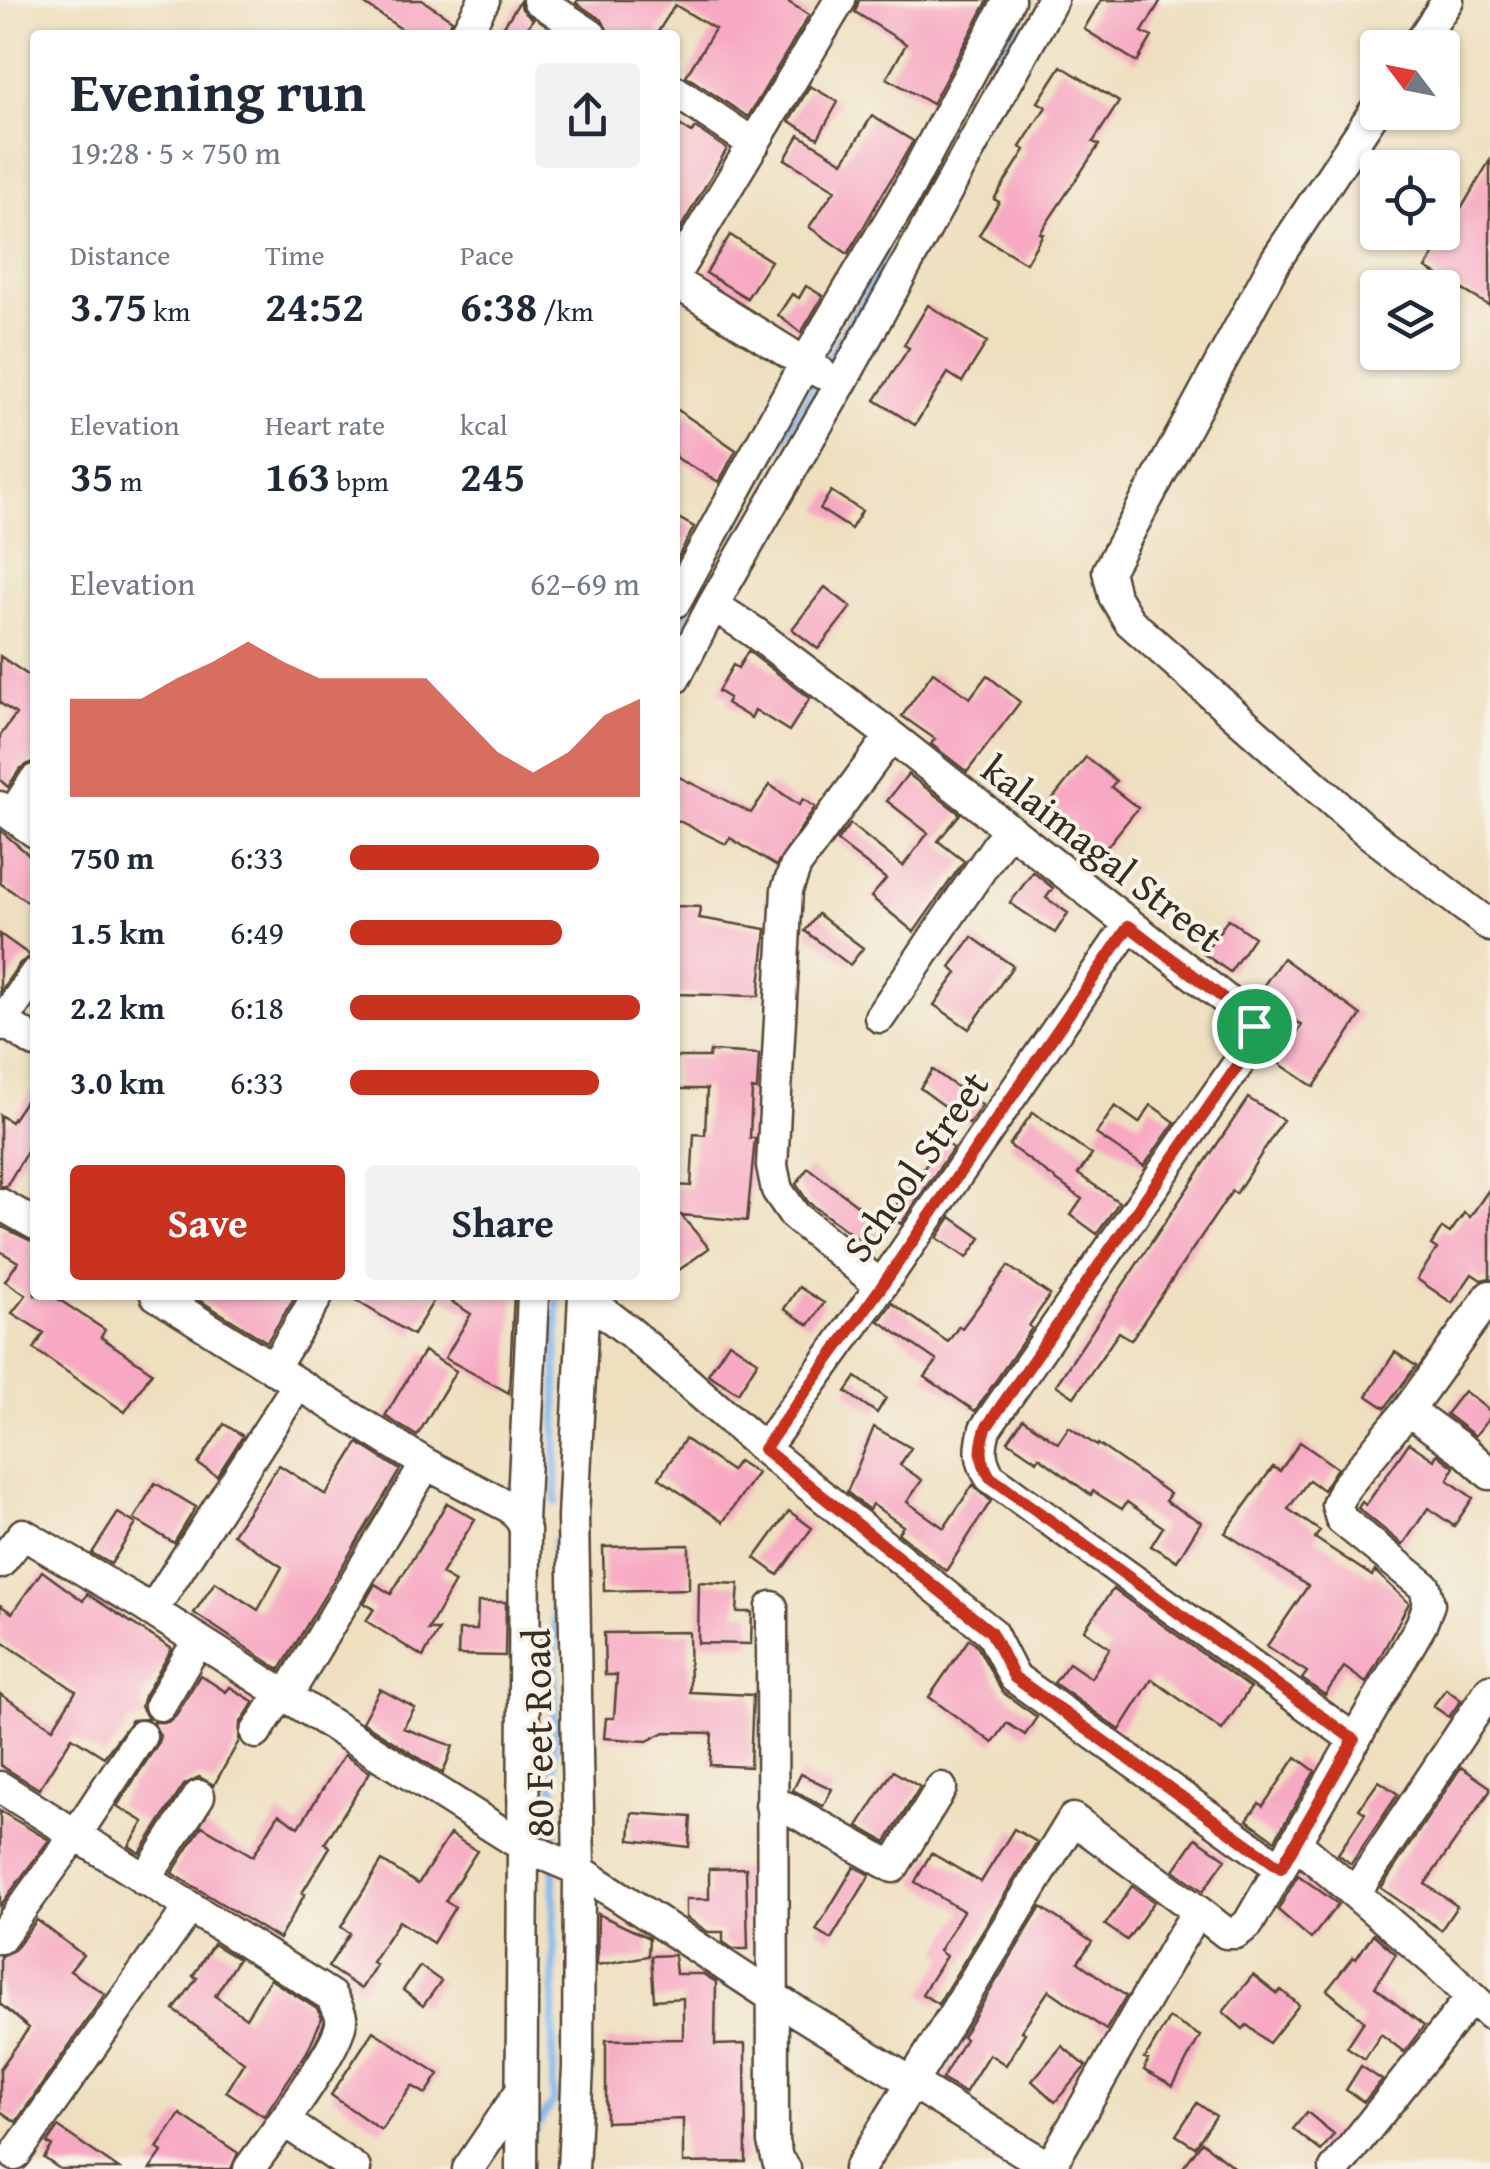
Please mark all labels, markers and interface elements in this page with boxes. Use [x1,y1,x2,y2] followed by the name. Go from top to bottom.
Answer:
[1360,30,1460,130] north arrow
[1360,30,1460,370] map controls
[70,51,366,131] text: Evening run
[535,63,640,168] button: share
[70,129,281,176] text: 19:28 · 5 × 750 m
[1360,150,1460,250] button: locate
[70,234,170,275] text: Distance
[265,234,325,275] text: Time
[460,234,514,275] text: Pace
[1360,270,1460,370] button: layers
[70,275,147,336] text: 3.75
[265,275,364,336] text: 24:52
[460,275,537,336] text: 6:38
[147,290,190,331] text: km
[537,290,594,331] text: /km
[70,404,180,445] text: Elevation
[265,404,385,445] text: Heart rate
[460,404,508,445] text: kcal
[70,445,114,506] text: 35
[265,445,330,506] text: 163
[460,445,525,506] text: 245
[114,460,143,501] text: m
[330,460,389,501] text: bpm
[70,560,195,607] text: Elevation
[530,560,640,607] text: 62–69 m
[970,740,1236,966] street label: kalaimagal Street
[70,834,154,881] text: 750 m
[230,834,284,881] text: 6:33
[70,909,165,956] text: 1.5 km
[230,909,284,956] text: 6:49
[70,984,165,1031] text: 2.2 km
[230,984,284,1031] text: 6:18
[1212,984,1297,1069] pin
[1227,999,1282,1054] icon: arrive
[827,1058,1003,1274] street label: School Street
[70,1059,165,1106] text: 3.0 km
[230,1059,284,1106] text: 6:33
[70,1165,345,1280] button: Save
[365,1165,640,1280] button: Share
[506,1627,568,1838] street label: 80 Feet Road

